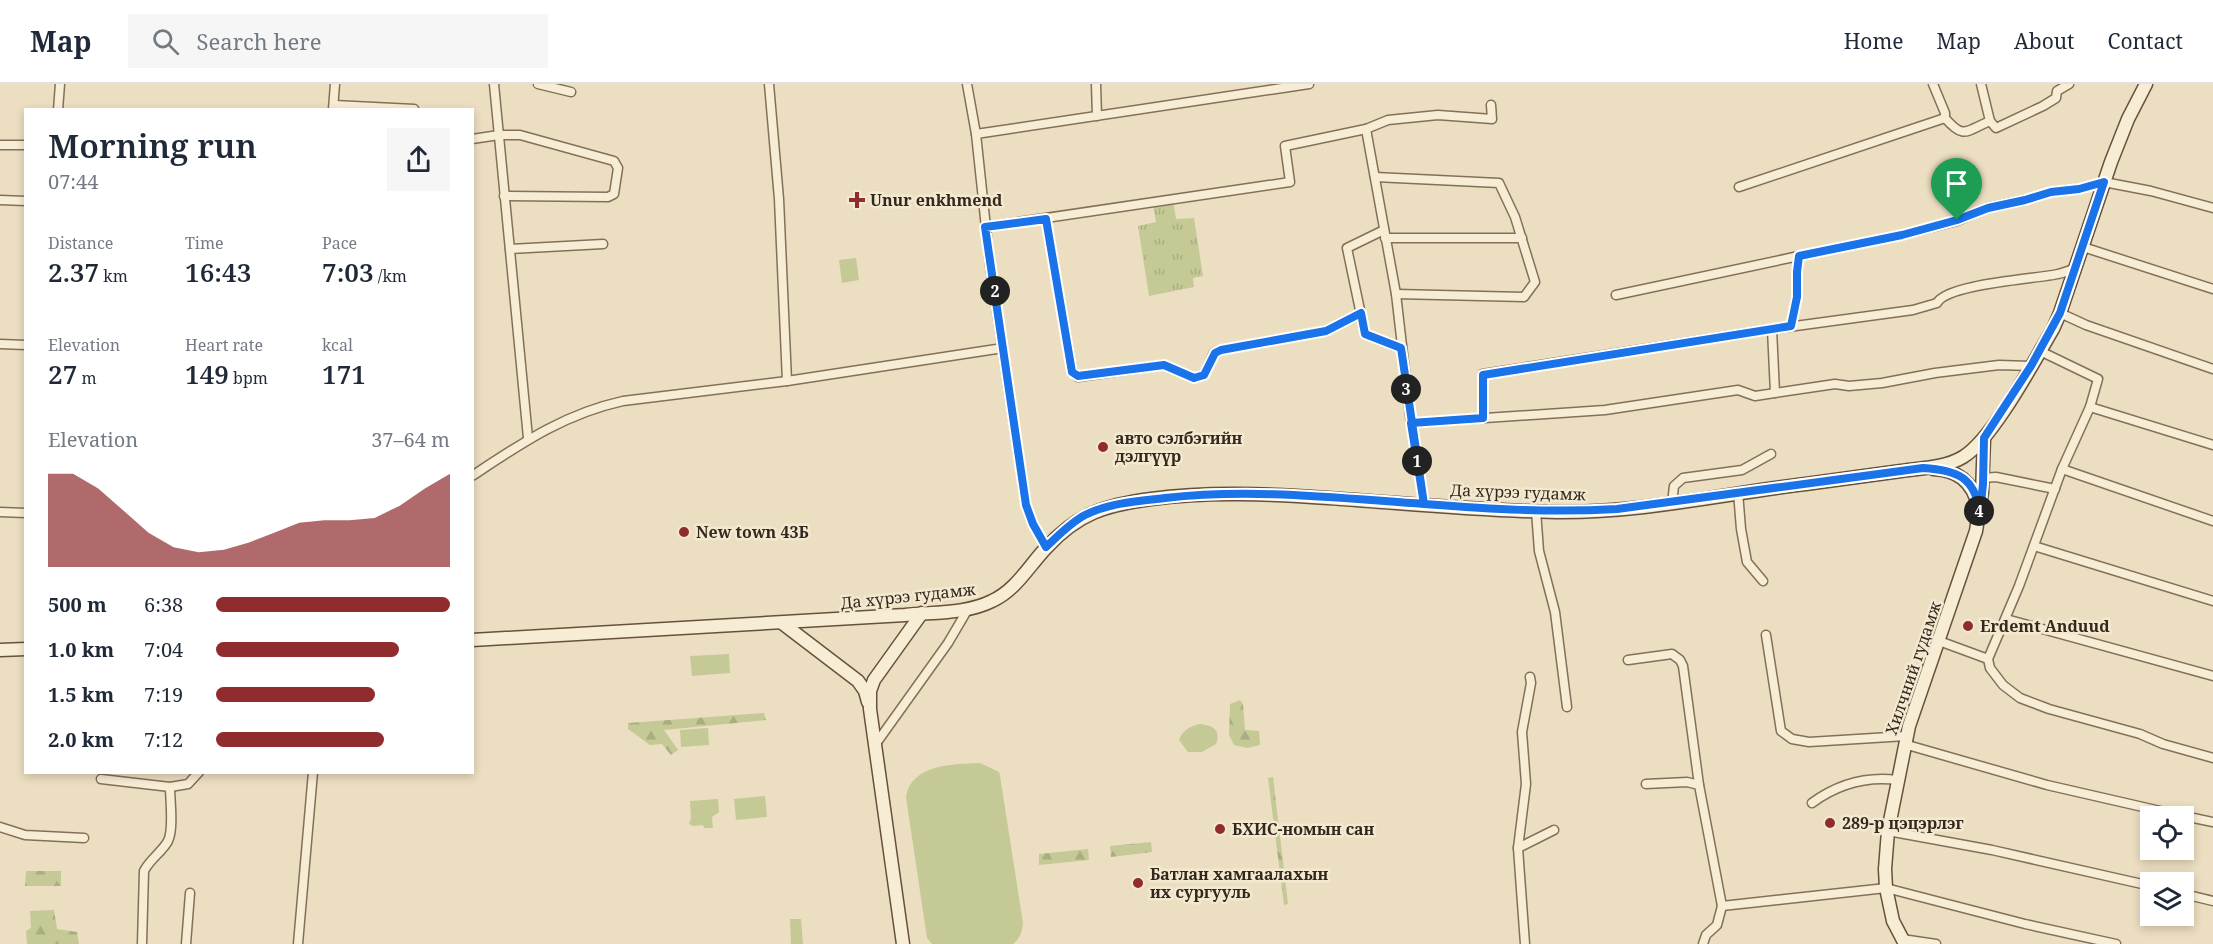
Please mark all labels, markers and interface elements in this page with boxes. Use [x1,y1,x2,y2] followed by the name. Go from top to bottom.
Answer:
[128,14,548,68] search box
[30,22,92,60] text: Map
[149,25,182,58] icon: search
[197,26,321,56] text: Search here
[1844,27,1904,55] text: Home
[1937,27,1981,55] text: Map
[2014,27,2075,55] text: About
[2108,27,2183,55] text: Contact
[48,123,257,168] text: Morning run
[387,128,450,191] button: share
[1931,158,1982,220] pin
[1940,167,1973,200] icon: arrive
[48,168,98,195] text: 07:44
[870,189,1003,211] place label: Unur enkhmend
[848,191,866,209] marker: Unur enkhmend
[48,232,113,254] text: Distance
[185,232,224,254] text: Time
[322,232,357,254] text: Pace
[48,254,99,290] text: 2.37
[185,254,251,290] text: 16:43
[322,254,374,290] text: 7:03
[99,265,128,287] text: km
[374,265,407,287] text: /km
[980,276,1010,306] pin: 2
[990,280,1000,302] text: 2
[48,334,120,356] text: Elevation
[185,334,263,356] text: Heart rate
[322,334,353,356] text: kcal
[48,356,77,392] text: 27
[185,356,229,392] text: 149
[322,356,366,392] text: 171
[77,367,97,389] text: m
[229,367,268,389] text: bpm
[1391,374,1421,404] pin: 3
[1401,378,1411,400] text: 3
[48,426,138,453] text: Elevation
[371,426,450,453] text: 37–64 m
[1115,427,1243,467] place label: авто сэлбэгийн дэлгүүр
[1096,440,1110,454] marker: авто сэлбэгийн дэлгүүр
[1402,446,1432,476] pin: 1
[1412,450,1422,472] text: 1
[1450,479,1586,505] street label: Да хүрээ гудамж
[1964,496,1994,526] pin: 4
[1974,500,1984,522] text: 4
[696,521,809,543] place label: New town 43Б
[677,525,691,539] marker: New town 43Б
[839,578,977,614] street label: Да хүрээ гудамж
[48,591,107,618] text: 500 m
[144,591,183,618] text: 6:38
[1880,598,1946,738] street label: Хилчний гудамж
[1980,615,2110,637] place label: Erdemt Anduud
[1961,619,1975,633] marker: Erdemt Anduud
[48,636,114,663] text: 1.0 km
[144,636,183,663] text: 7:04
[48,681,114,708] text: 1.5 km
[144,681,183,708] text: 7:19
[48,726,114,753] text: 2.0 km
[144,726,183,753] text: 7:12
[2140,806,2194,926] map controls
[2140,806,2194,860] button: locate
[1842,812,1964,834] place label: 289-р цэцэрлэг
[1823,816,1837,830] marker: 289-р цэцэрлэг
[1232,818,1375,840] place label: БХИС-номын сан
[1213,822,1227,836] marker: БХИС-номын сан
[1150,863,1328,903] place label: Батлан хамгаалахын их сургууль
[2140,872,2194,926] button: layers
[1131,876,1145,890] marker: Батлан хамгаалахын их сургууль

